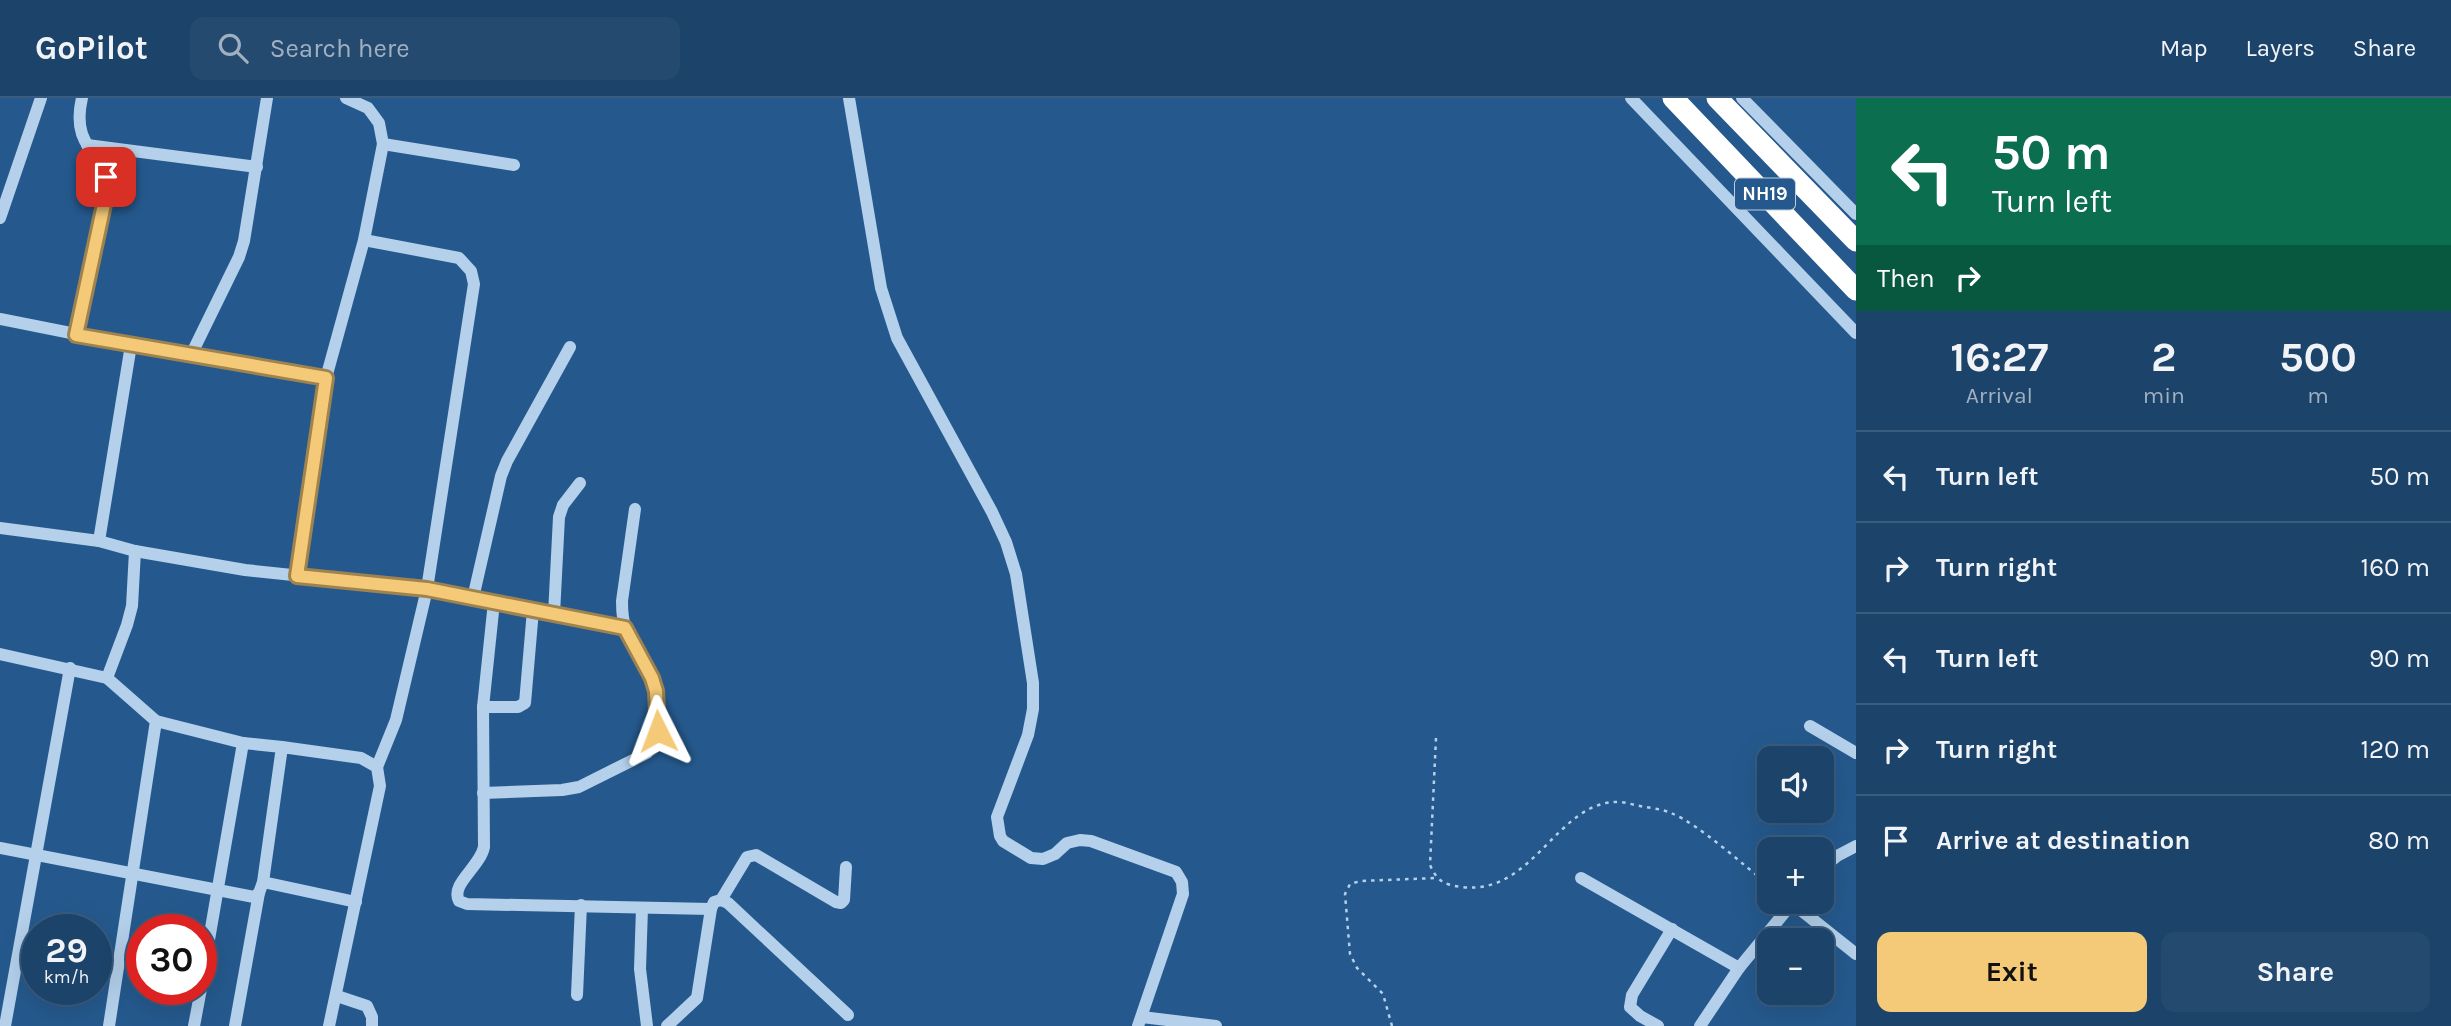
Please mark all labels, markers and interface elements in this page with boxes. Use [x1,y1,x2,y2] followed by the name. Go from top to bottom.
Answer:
[190,17,680,80] search box
[35,29,148,67] text: GoPilot
[214,29,252,67] icon: search
[270,33,410,64] text: Search here
[2160,34,2208,62] text: Map
[2246,34,2315,62] text: Layers
[2353,34,2416,62] text: Share
[1992,124,2110,181] text: 50 m
[1877,126,1968,217] icon: left
[76,147,136,207] pin
[87,158,125,196] icon: arrive
[1735,178,1795,209] road number: NH19
[1992,183,2112,220] text: Turn left
[1949,259,1987,297] icon: right
[1877,263,1935,294] text: Then
[1950,332,2048,382] text: 16:27
[2151,332,2176,382] text: 2
[2279,332,2357,382] text: 500
[1966,382,2033,409] text: Arrival
[2143,382,2185,409] text: min
[2307,382,2329,409] text: m
[1877,458,1915,496] icon: left
[1936,461,2038,492] text: Turn left
[2369,461,2430,492] text: 50 m
[1877,549,1915,587] icon: right
[1936,552,2057,583] text: Turn right
[2361,552,2430,583] text: 160 m
[1877,640,1915,678] icon: left
[1936,643,2038,674] text: Turn left
[2369,643,2430,674] text: 90 m
[621,694,695,768] position arrow
[1877,731,1915,769] icon: right
[1936,734,2057,765] text: Turn right
[2360,734,2430,765] text: 120 m
[1757,746,1834,1005] map controls
[1757,746,1834,823] button: sound
[1877,822,1915,860] icon: arrive
[1936,825,2190,856] text: Arrive at destination
[2368,825,2430,856] text: 80 m
[1757,837,1834,914] button: +
[126,914,217,1005] speed limit sign: 30
[1757,928,1834,1005] button: −
[45,930,88,971] text: 29
[1877,932,2147,1012] button: Exit
[2161,932,2430,1012] button: Share
[44,966,89,988] text: km/h

